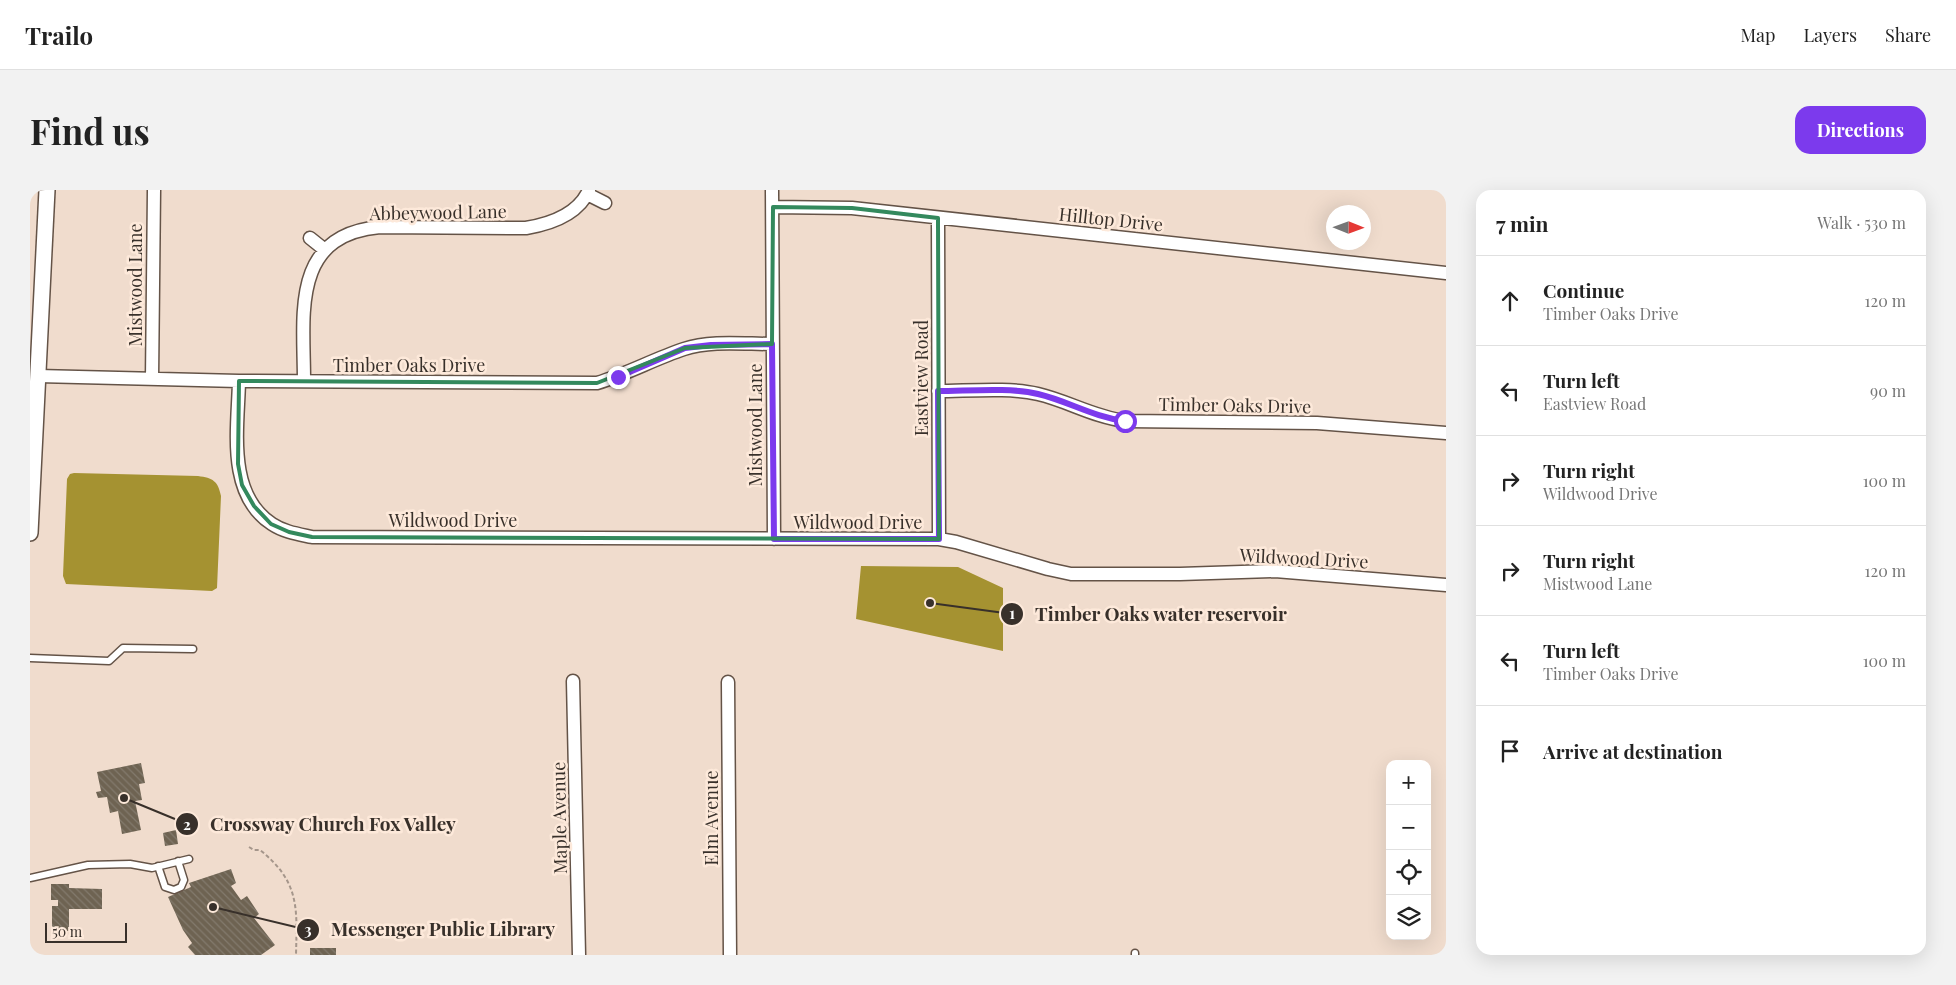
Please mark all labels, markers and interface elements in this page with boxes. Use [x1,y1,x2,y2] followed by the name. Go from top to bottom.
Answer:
[25,19,93,51] text: Trailo
[1740,23,1775,47] text: Map
[1803,23,1857,47] text: Layers
[1885,23,1931,47] text: Share
[1795,106,1926,154] button: Directions
[30,107,150,154] text: Find us
[368,199,507,225] street label: Abbeywood Lane
[1058,202,1164,236] street label: Hilltop Drive
[1326,205,1371,250] north arrow
[1496,209,1549,237] text: 7 min
[1817,212,1906,233] text: Walk · 530 m
[123,223,147,347] street label: Mistwood Lane
[1543,277,1624,303] text: Continue
[1496,287,1524,315] icon: ahead
[1865,290,1906,311] text: 120 m
[1543,303,1679,324] text: Timber Oaks Drive
[909,319,933,436] street label: Eastview Road
[333,353,485,377] street label: Timber Oaks Drive
[743,363,767,487] street label: Mistwood Lane
[607,366,630,389] route end
[1543,367,1620,393] text: Turn left
[1496,377,1524,405] icon: left
[1870,380,1906,401] text: 90 m
[1159,392,1311,418] street label: Timber Oaks Drive
[1543,393,1646,414] text: Eastview Road
[1114,410,1137,433] route start
[1543,457,1635,483] text: Turn right
[1496,467,1524,495] icon: right
[1863,470,1906,491] text: 100 m
[1543,483,1658,504] text: Wildwood Drive
[388,508,517,532] street label: Wildwood Drive
[793,510,922,534] street label: Wildwood Drive
[1238,543,1369,573] street label: Wildwood Drive
[1543,547,1635,573] text: Turn right
[1496,557,1524,585] icon: right
[1865,560,1906,581] text: 120 m
[1543,573,1652,594] text: Mistwood Lane
[999,597,1297,631] callout: Timber Oaks water reservoir
[1035,600,1287,626] text: Timber Oaks water reservoir
[1009,603,1015,623] text: 1
[1543,637,1620,663] text: Turn left
[1496,647,1524,675] icon: left
[1863,650,1906,671] text: 100 m
[1543,663,1679,684] text: Timber Oaks Drive
[1496,737,1524,765] icon: arrive
[1543,738,1723,764] text: Arrive at destination
[1386,760,1431,940] map controls
[1386,760,1431,805] button: +
[546,762,572,874] street label: Maple Avenue
[699,770,723,866] street label: Elm Avenue
[1386,805,1431,850] button: −
[174,807,466,841] callout: Crossway Church Fox Valley
[210,810,456,836] text: Crossway Church Fox Valley
[183,814,191,834] text: 2
[1386,850,1431,895] button: locate
[1386,895,1431,940] button: layers
[295,913,565,947] callout: Messenger Public Library
[331,915,555,941] text: Messenger Public Library
[304,919,312,939] text: 3
[45,920,128,943] scale bar
[52,922,82,941] text: 50 m

